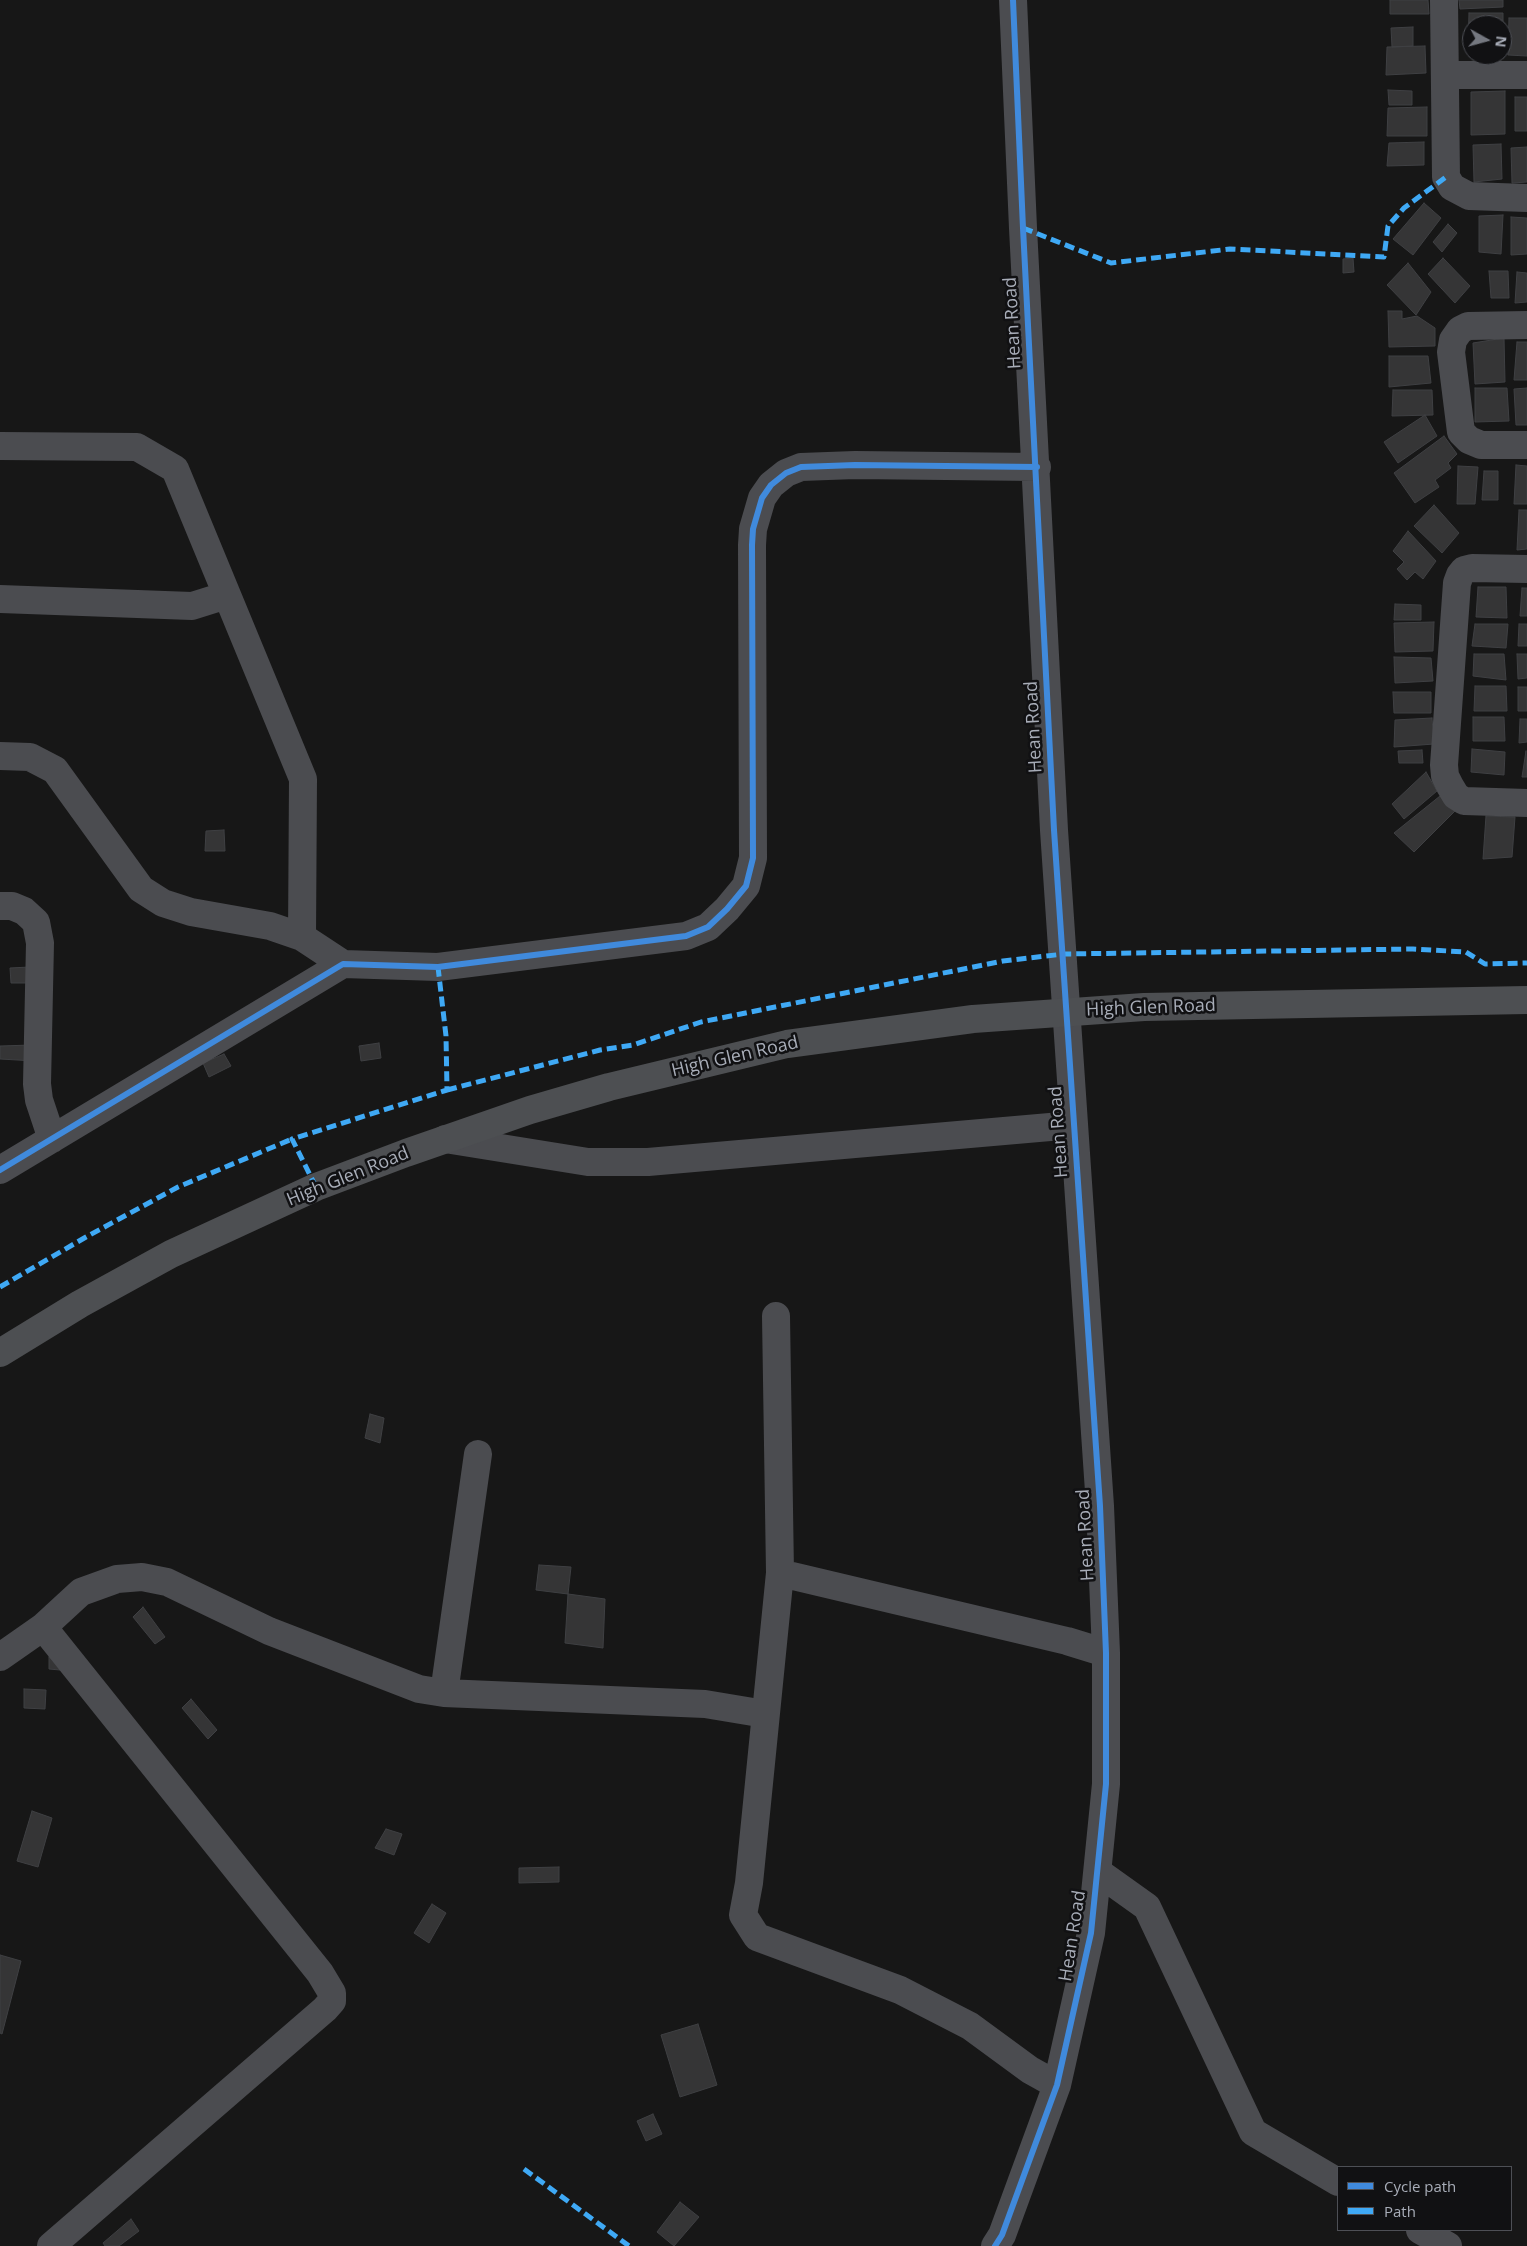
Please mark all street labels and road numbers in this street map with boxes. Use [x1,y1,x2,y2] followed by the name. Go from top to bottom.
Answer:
[1000,276,1026,370] street label: Hean Road
[1021,680,1047,774] street label: Hean Road
[1086,995,1216,1021] street label: High Glen Road
[669,1032,801,1082] street label: High Glen Road
[1045,1085,1073,1179] street label: Hean Road
[284,1143,412,1211] street label: High Glen Road
[1073,1488,1099,1582] street label: Hean Road
[1055,1889,1091,1983] street label: Hean Road

